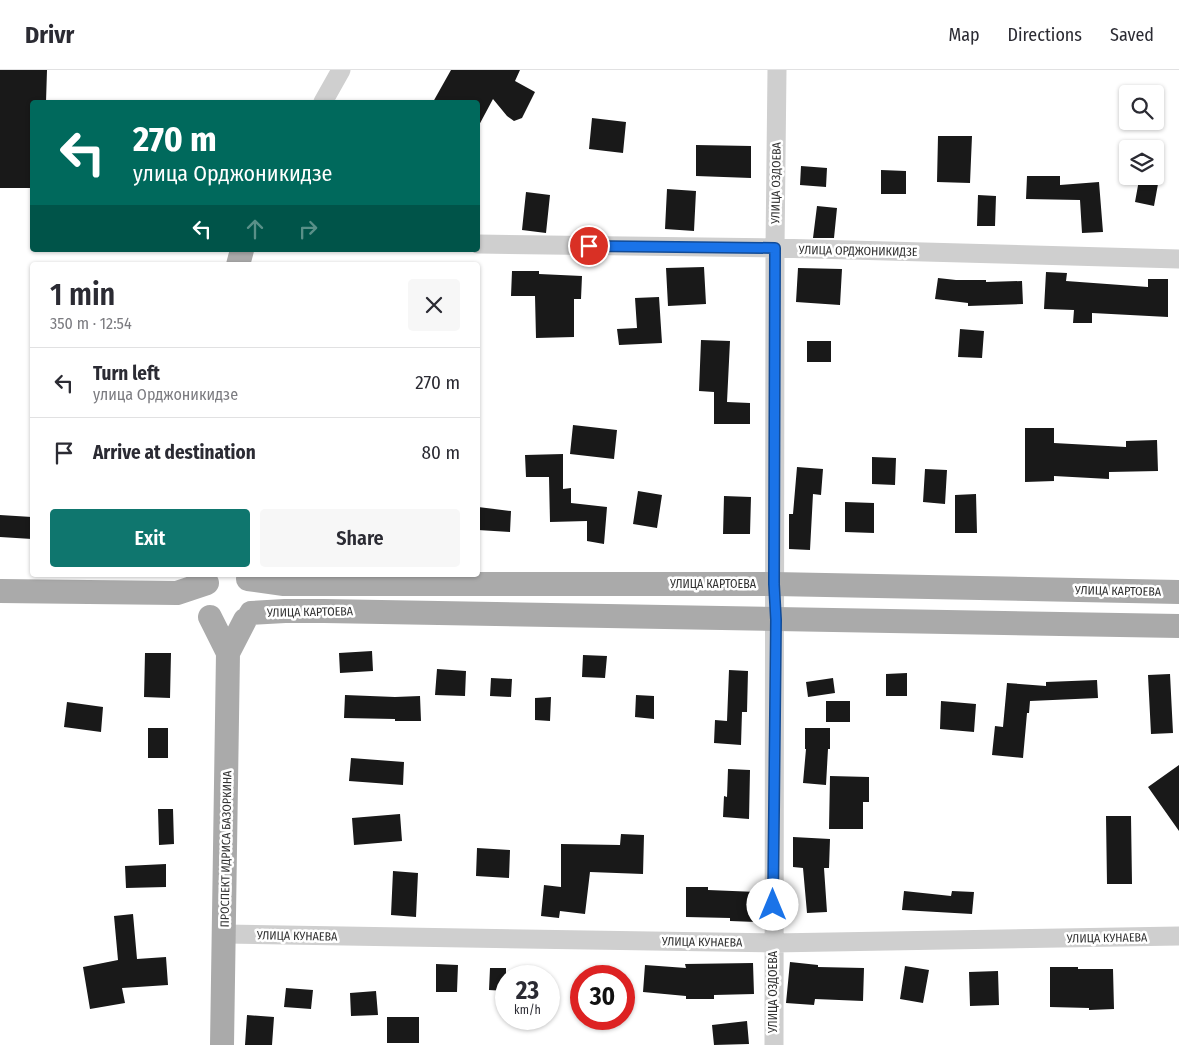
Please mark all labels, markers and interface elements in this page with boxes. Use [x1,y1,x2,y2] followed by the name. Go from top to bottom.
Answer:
[25,21,74,49] text: Drivr
[948,24,980,46] text: Map
[1008,24,1082,46] text: Directions
[1110,24,1154,46] text: Saved
[1119,85,1164,185] map controls
[1119,85,1164,130] button: search
[133,118,217,160] text: 270 m
[50,120,115,185] icon: left
[1119,140,1164,185] button: layers
[768,141,784,225] street label: УЛИЦА ОЗДОЕВА
[133,160,332,187] text: улица Орджоникидзе
[188,215,216,243] icon: left
[241,215,269,243] icon: ahead
[294,215,322,243] icon: right
[568,225,610,267] pin
[575,232,603,260] icon: arrive
[798,243,918,259] street label: УЛИЦА ОРДЖОНИКИДЗЕ
[50,277,115,313] text: 1 min
[408,279,460,331] button: close
[50,314,132,333] text: 350 m · 12:54
[93,362,160,385] text: Turn left
[50,369,78,397] icon: left
[415,371,460,394] text: 270 m
[93,385,238,404] text: улица Орджоникидзе
[50,439,78,467] icon: arrive
[93,441,256,464] text: Arrive at destination
[422,441,460,464] text: 80 m
[50,509,250,567] button: Exit
[260,509,460,567] button: Share
[669,577,757,591] street label: УЛИЦА КАРТОЕВА
[1074,583,1162,599] street label: УЛИЦА КАРТОЕВА
[266,604,354,620] street label: УЛИЦА КАРТОЕВА
[218,770,234,928] street label: ПРОСПЕКТ ИДРИСА БАЗОРКИНА
[746,878,798,930] position arrow
[256,928,338,944] street label: УЛИЦА КУНАЕВА
[1066,930,1148,946] street label: УЛИЦА КУНАЕВА
[661,934,743,950] street label: УЛИЦА КУНАЕВА
[766,950,780,1034] street label: УЛИЦА ОЗДОЕВА
[570,965,635,1030] speed limit sign: 30
[516,976,539,1006] text: 23
[514,1003,541,1017] text: km/h

